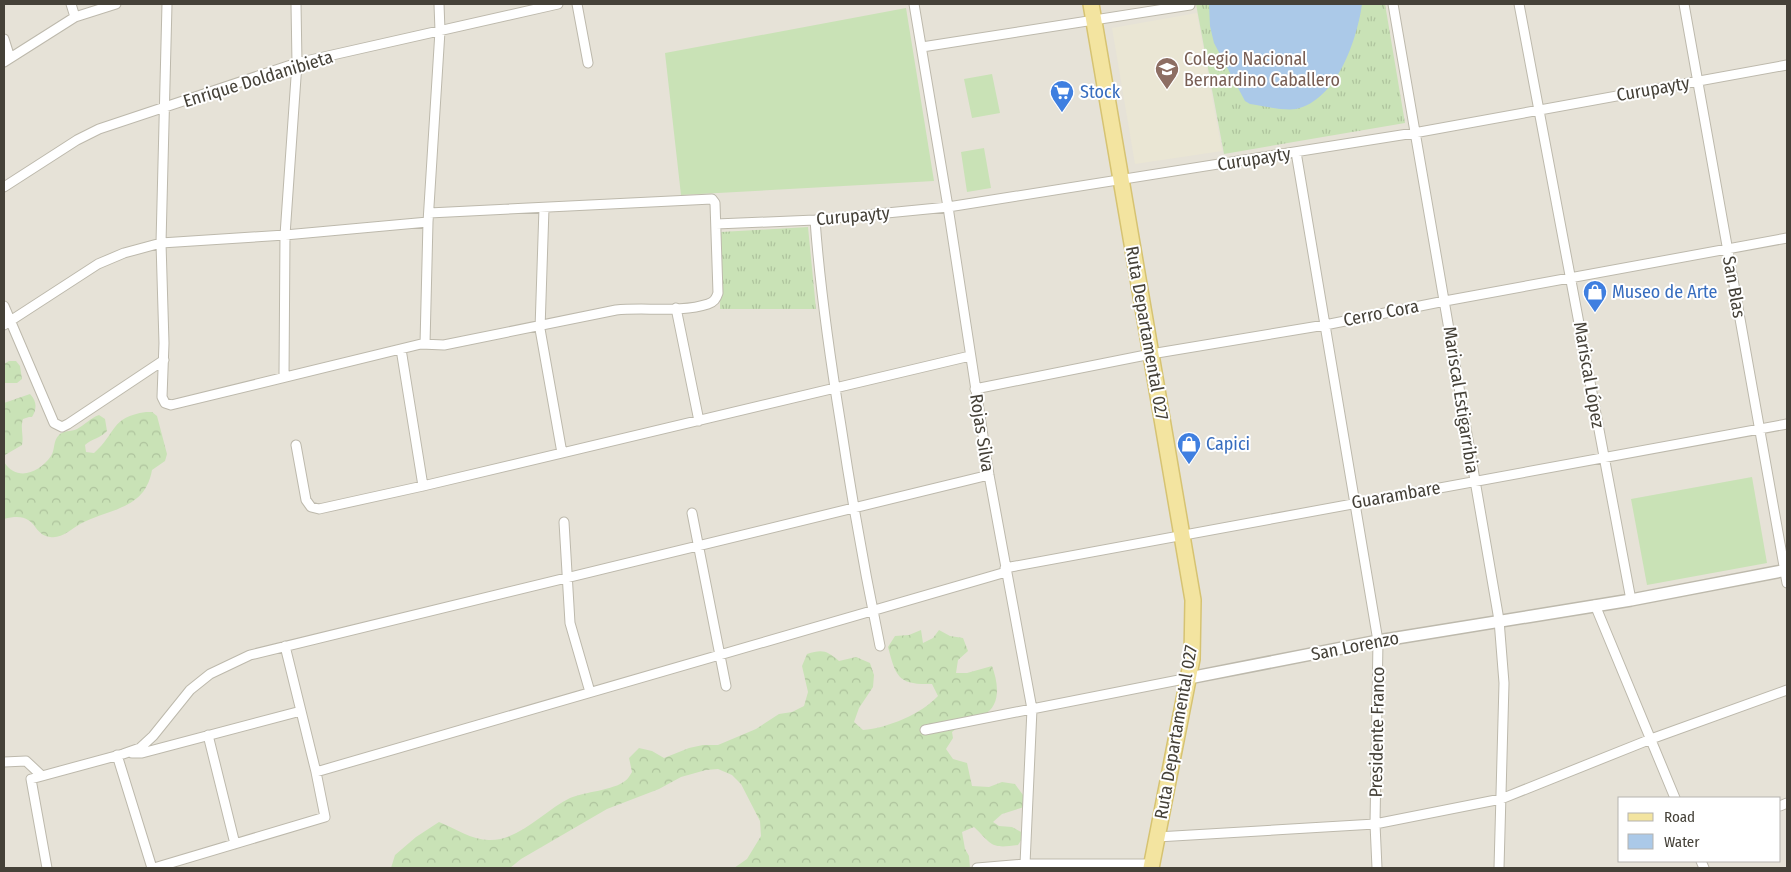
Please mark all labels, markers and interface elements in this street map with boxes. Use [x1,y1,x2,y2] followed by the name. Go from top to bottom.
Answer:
[180,46,336,112] street label: Enrique Doldanibieta
[1184,48,1340,91] place label: Colegio Nacional Bernardino Caballero
[1154,56,1180,90] school or university icon: Colegio Nacional Bernardino Caballero
[1615,72,1691,106] street label: Curupayty
[1049,79,1075,113] supermarket icon: Stock
[1080,81,1121,103] place label: Stock
[1216,142,1292,176] street label: Curupayty
[815,202,891,230] street label: Curupayty
[1121,244,1173,422] street label: Ruta Departamental 027
[1718,254,1750,320] street label: San Blas
[1582,279,1608,313] shop icon: Museo de Arte
[1612,281,1718,303] place label: Museo de Arte
[1341,295,1421,331] street label: Cerro Cora
[1569,320,1609,430] street label: Mariscal López
[1439,325,1484,475] street label: Mariscal Estigarribia
[965,392,999,474] street label: Rojas Silva
[1176,431,1202,465] shop icon: Capici
[1206,433,1250,455] place label: Capici
[1350,476,1442,514] street label: Guarambare
[1309,627,1401,665] street label: San Lorenzo
[1150,643,1202,821] street label: Ruta Departamental 027
[1365,666,1389,798] street label: Presidente Franco
[1618,797,1781,862] legend
[1664,808,1695,826] text: Road
[1664,833,1700,851] text: Water

